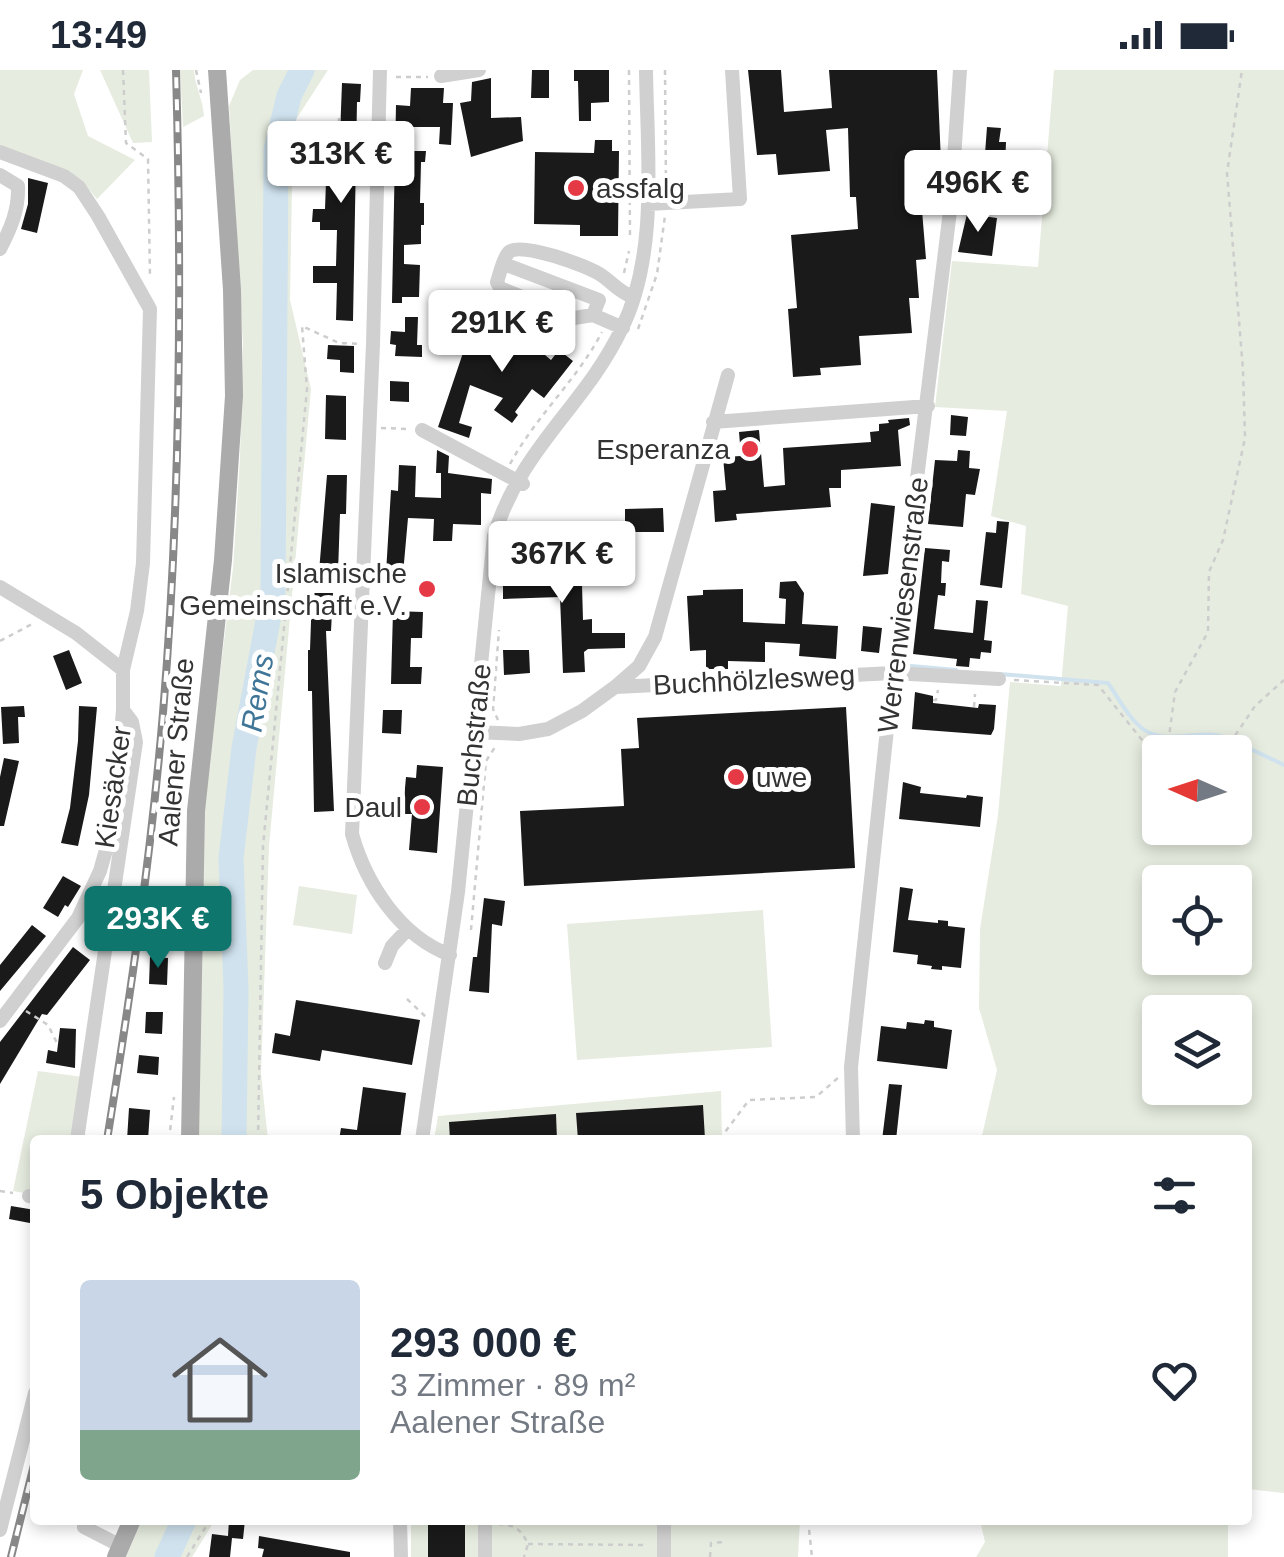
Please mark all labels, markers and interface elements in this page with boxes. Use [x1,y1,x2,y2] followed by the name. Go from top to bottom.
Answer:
[50,14,147,56] text: 13:49
[260,121,422,206] pin: 313K €
[289,135,393,171] text: 313K €
[897,150,1059,235] pin: 496K €
[926,164,1030,200] text: 496K €
[596,173,685,204] place label: assfalg
[565,177,587,199] marker: assfalg
[421,290,583,375] pin: 291K €
[450,304,554,340] text: 291K €
[596,434,730,465] place label: Esperanza
[739,438,761,460] marker: Esperanza
[872,475,934,735] street label: Werrenwiesenstraße
[481,521,643,606] pin: 367K €
[510,535,614,571] text: 367K €
[179,558,407,621] place label: Islamische Gemeinschaft e.V.
[416,578,438,600] marker: Islamische Gemeinschaft e.V.
[235,652,279,734] water label: Rems
[152,657,200,847] street label: Aalener Straße
[652,659,856,701] street label: Buchhölzlesweg
[451,662,497,808] street label: Buchstraße
[89,724,137,850] street label: Kiesäcker
[1142,735,1252,845] north arrow
[1142,735,1252,1105] map controls
[756,762,807,793] place label: uwe
[725,766,747,788] marker: uwe
[344,792,402,823] place label: Daul
[411,796,433,818] marker: Daul
[1142,865,1252,975] button: locate
[77,886,239,971] pin: 293K €
[106,900,210,936] text: 293K €
[1142,995,1252,1105] button: layers
[1147,1168,1202,1223] icon: filters
[80,1171,269,1218] text: 5 Objekte
[390,1319,577,1366] text: 293 000 €
[160,1320,280,1440] icon: home
[1147,1353,1202,1408] icon: heart
[390,1367,635,1403] text: 3 Zimmer · 89 m²
[390,1404,605,1440] text: Aalener Straße

